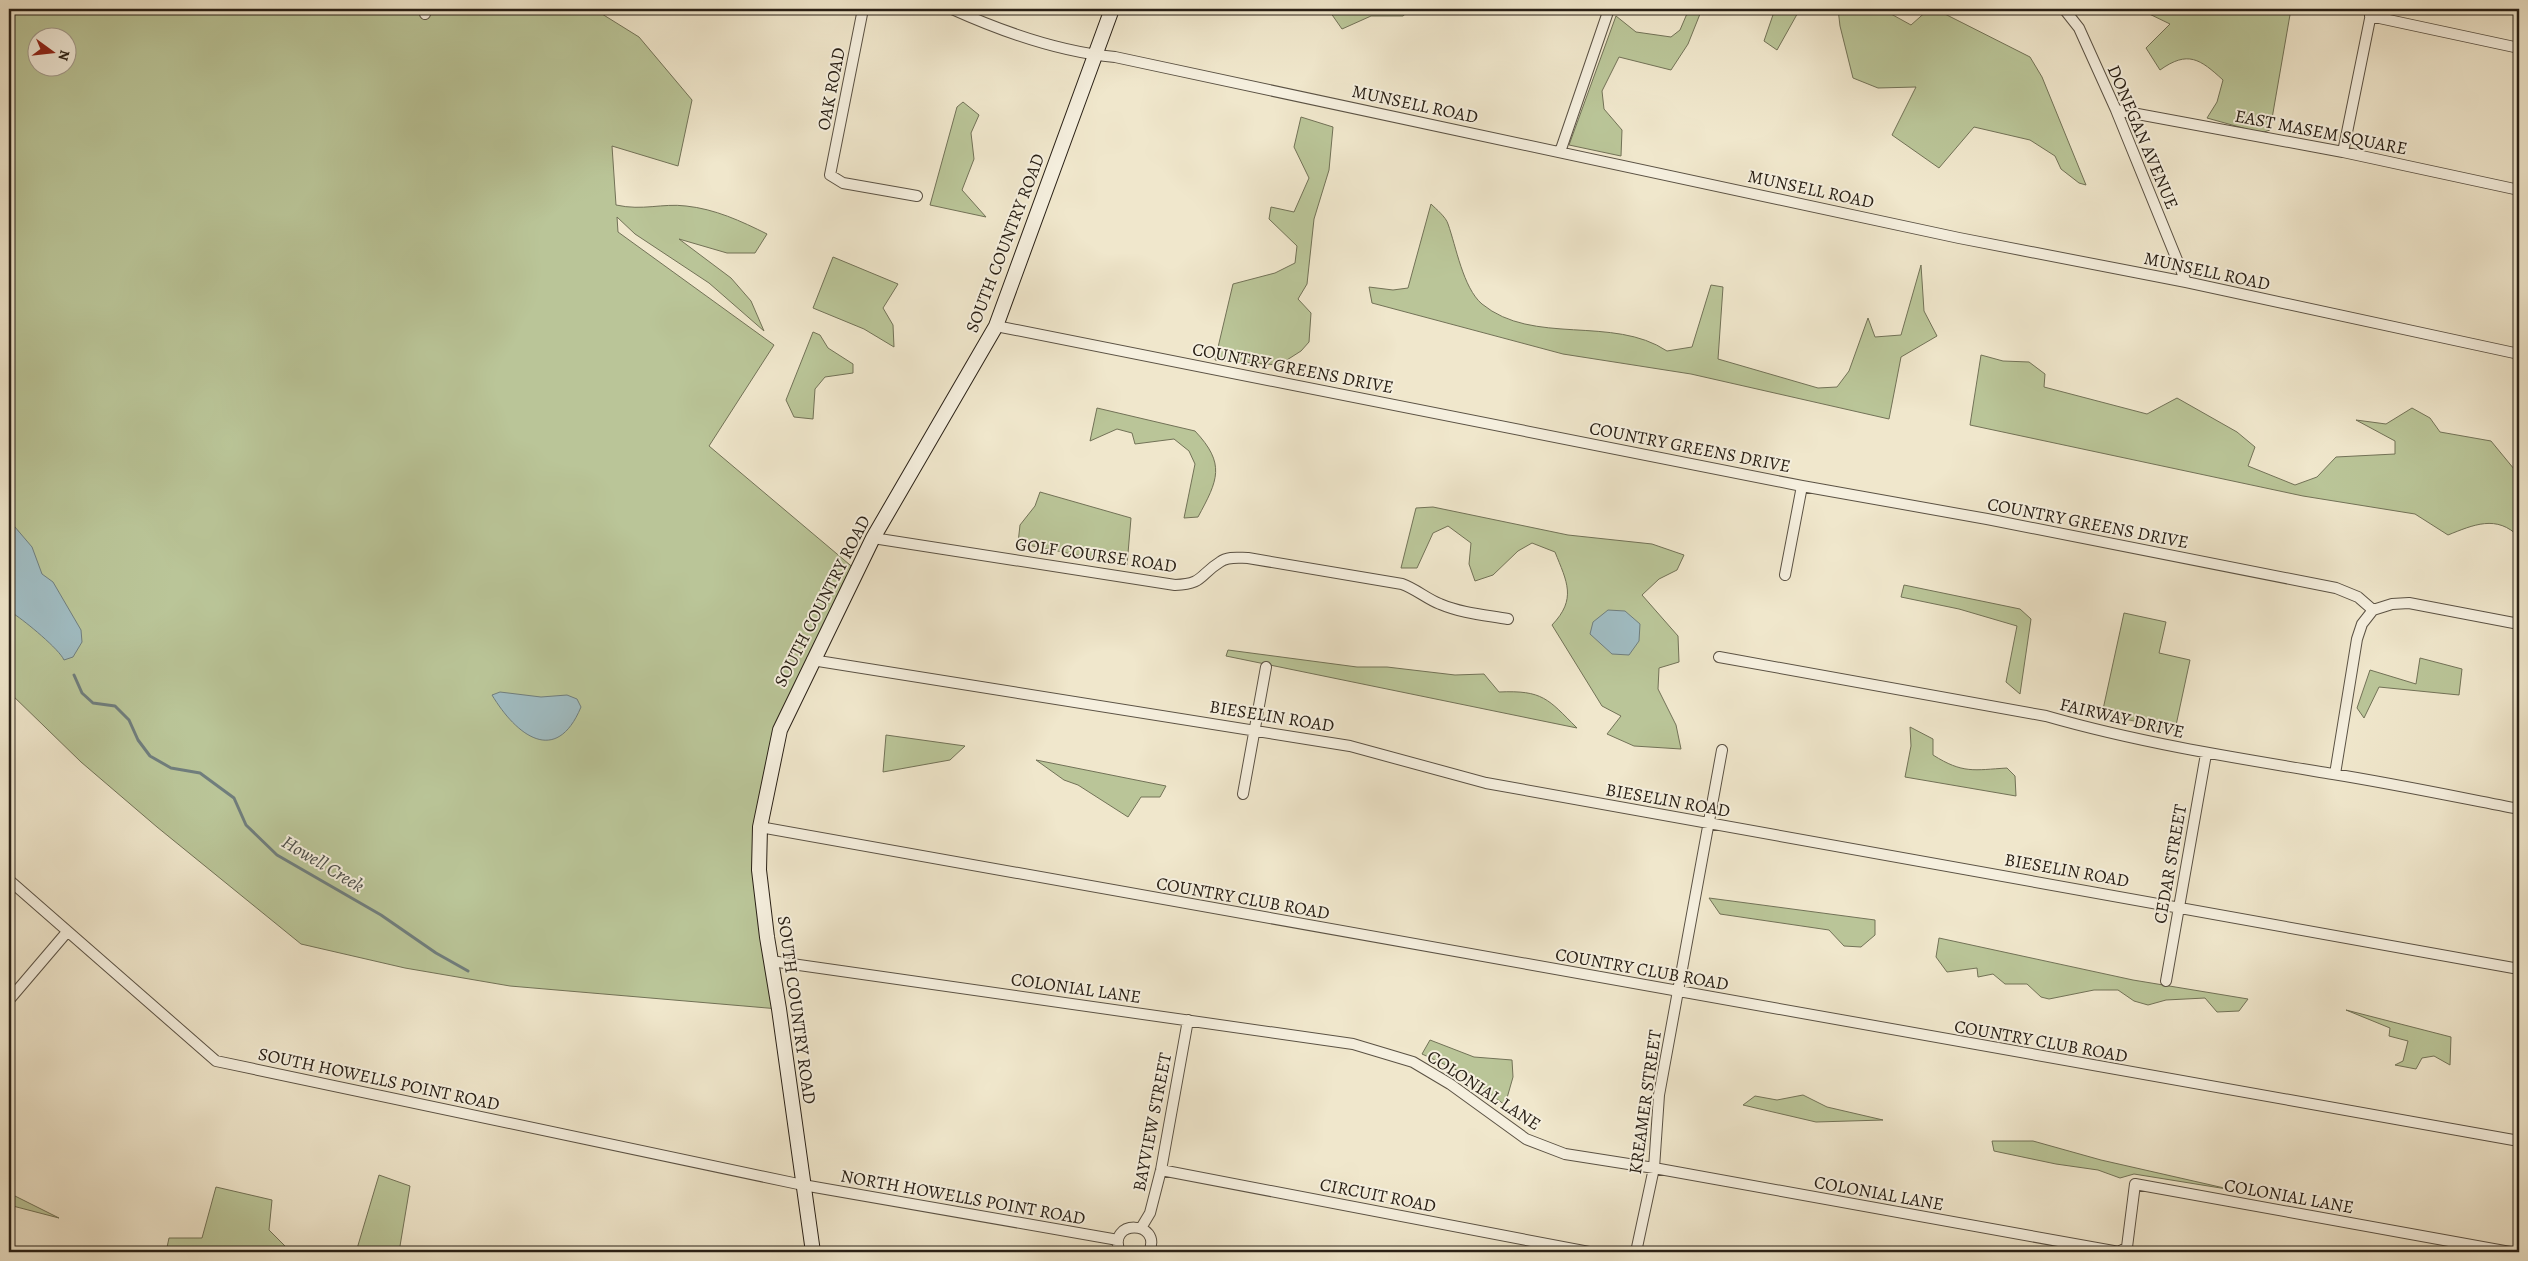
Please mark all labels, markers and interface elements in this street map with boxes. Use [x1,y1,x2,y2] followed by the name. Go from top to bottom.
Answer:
[28,28,78,78] north arrow
[811,46,851,132] street label: OAK ROAD
[54,48,75,63] text: N
[2102,61,2184,213] street label: DONEGAN AVENUE
[1350,79,1480,129] street label: MUNSELL ROAD
[2233,104,2409,160] street label: EAST MASEM SQUARE
[960,150,1050,336] street label: SOUTH COUNTRY ROAD
[1746,164,1876,214] street label: MUNSELL ROAD
[2142,246,2272,296] street label: MUNSELL ROAD
[1190,337,1396,399] street label: COUNTRY GREENS DRIVE
[1587,416,1793,478] street label: COUNTRY GREENS DRIVE
[1985,492,2191,554] street label: COUNTRY GREENS DRIVE
[768,511,876,691] street label: SOUTH COUNTRY ROAD
[1014,532,1178,578] street label: GOLF COURSE ROAD
[2057,692,2187,744] street label: FAIRWAY DRIVE
[1208,694,1336,738] street label: BIESELIN ROAD
[1604,777,1732,823] street label: BIESELIN ROAD
[2148,802,2192,926] street label: CEDAR STREET
[277,829,369,899] water label: Howell Creek
[2003,847,2131,893] street label: BIESELIN ROAD
[1154,871,1332,925] street label: COUNTRY CLUB ROAD
[772,914,822,1106] street label: SOUTH COUNTRY ROAD
[1553,942,1731,996] street label: COUNTRY CLUB ROAD
[1009,967,1143,1009] street label: COLONIAL LANE
[1952,1014,2130,1068] street label: COUNTRY CLUB ROAD
[1623,1028,1667,1176] street label: KREAMER STREET
[256,1042,502,1116] street label: SOUTH HOWELLS POINT ROAD
[1422,1044,1546,1136] street label: COLONIAL LANE
[1127,1050,1177,1193] street label: BAYVIEW STREET
[839,1164,1087,1230] street label: NORTH HOWELLS POINT ROAD
[1812,1170,1946,1216] street label: COLONIAL LANE
[1318,1172,1438,1218] street label: CIRCUIT ROAD
[2222,1173,2356,1219] street label: COLONIAL LANE

